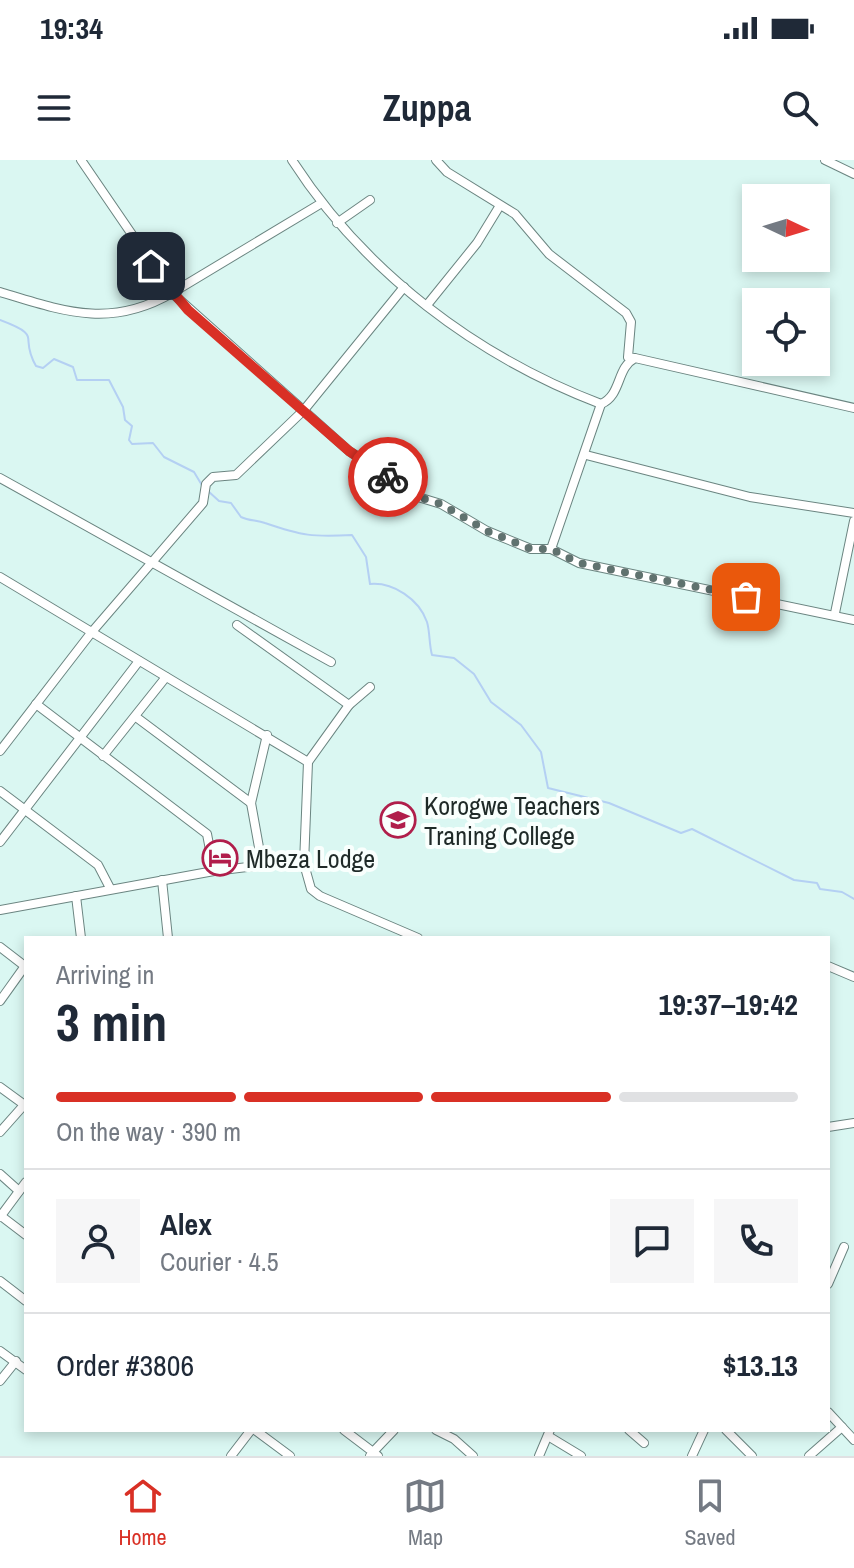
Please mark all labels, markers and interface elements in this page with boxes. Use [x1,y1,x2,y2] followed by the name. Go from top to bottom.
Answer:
[40,8,103,48] text: 19:34
[383,84,471,132] text: Zuppa
[32,86,76,130] icon: menu
[778,86,822,130] icon: search
[742,184,830,272] north arrow
[742,184,830,376] map controls
[117,232,185,300] pin
[129,244,173,288] icon: home
[742,288,830,376] button: locate
[348,437,428,517] courier
[366,455,410,499] icon: bike
[712,563,780,631] pin
[724,575,768,619] icon: bag
[424,788,600,853] place label: Korogwe Teachers Traning College
[379,801,417,839] school or university icon: Korogwe Teachers Traning College
[201,839,239,877] hotel icon: Mbeza Lodge
[246,841,375,876] place label: Mbeza Lodge
[56,957,154,992] text: Arriving in
[659,984,798,1024] text: 19:37–19:42
[56,987,167,1057] text: 3 min
[56,1114,241,1149] text: On the way · 390 m
[56,1199,140,1283] button: person
[610,1199,694,1283] button: chat
[714,1199,798,1283] button: phone
[160,1204,212,1244] text: Alex
[160,1244,279,1279] text: Courier · 4.5
[56,1345,194,1385] text: Order #3806
[723,1345,798,1385] text: $13.13
[118,1474,167,1552] tab: Home
[403,1474,447,1552] tab: Map
[684,1474,736,1552] tab: Saved

